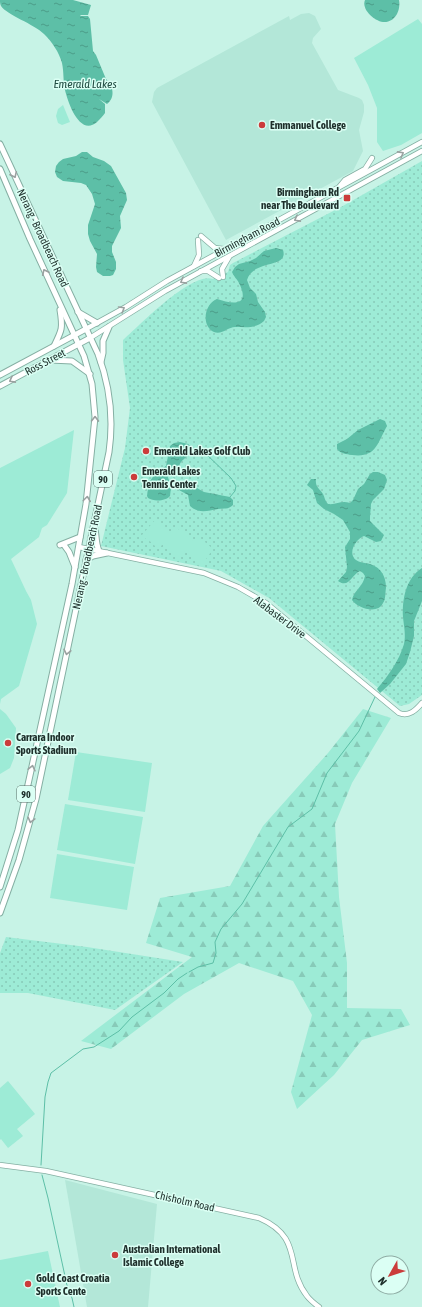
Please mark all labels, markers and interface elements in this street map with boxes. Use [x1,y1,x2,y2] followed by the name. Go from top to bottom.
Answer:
[53,77,117,91] water label: Emerald Lakes
[270,119,346,131] place label: Emmanuel College
[257,120,267,130] marker: Emmanuel College
[397,151,404,158] one-way arrow
[9,171,17,178] one-way arrow
[261,186,339,211] place label: Birmingham Rd near The Boulevard
[15,187,71,289] street label: Nerang - Broadbeach Road
[342,193,352,203] marker: Birmingham Rd near The Boulevard
[294,214,301,221] one-way arrow
[212,215,282,259] street label: Birmingham Road
[41,269,49,276] one-way arrow
[179,276,187,283] one-way arrow
[118,307,125,314] one-way arrow
[23,346,67,378] street label: Ross Street
[9,375,16,382] one-way arrow
[91,416,99,422] one-way arrow
[154,445,251,457] place label: Emerald Lakes Golf Club
[141,446,151,456] marker: Emerald Lakes Golf Club
[142,465,200,490] place label: Emerald Lakes Tennis Center
[94,471,112,487] road number: 90
[129,472,139,482] marker: Emerald Lakes Tennis Center
[82,496,91,502] one-way arrow
[70,504,104,610] street label: Nerang - Broadbeach Road
[252,594,308,640] street label: Alabaster Drive
[64,649,72,655] one-way arrow
[16,731,77,756] place label: Carrara Indoor Sports Stadium
[3,738,13,748] marker: Carrara Indoor Sports Stadium
[27,765,35,771] one-way arrow
[17,786,35,802] road number: 90
[27,817,35,823] one-way arrow
[154,1188,216,1214] street label: Chisholm Road
[122,1243,222,1268] place label: Australian International Islamic College
[110,1250,120,1260] marker: Australian International Islamic College
[370,1255,410,1295] north arrow
[36,1272,110,1297] place label: Gold Coast Croatia Sports Cente
[376,1275,389,1288] text: N
[23,1279,33,1289] marker: Gold Coast Croatia Sports Cente

